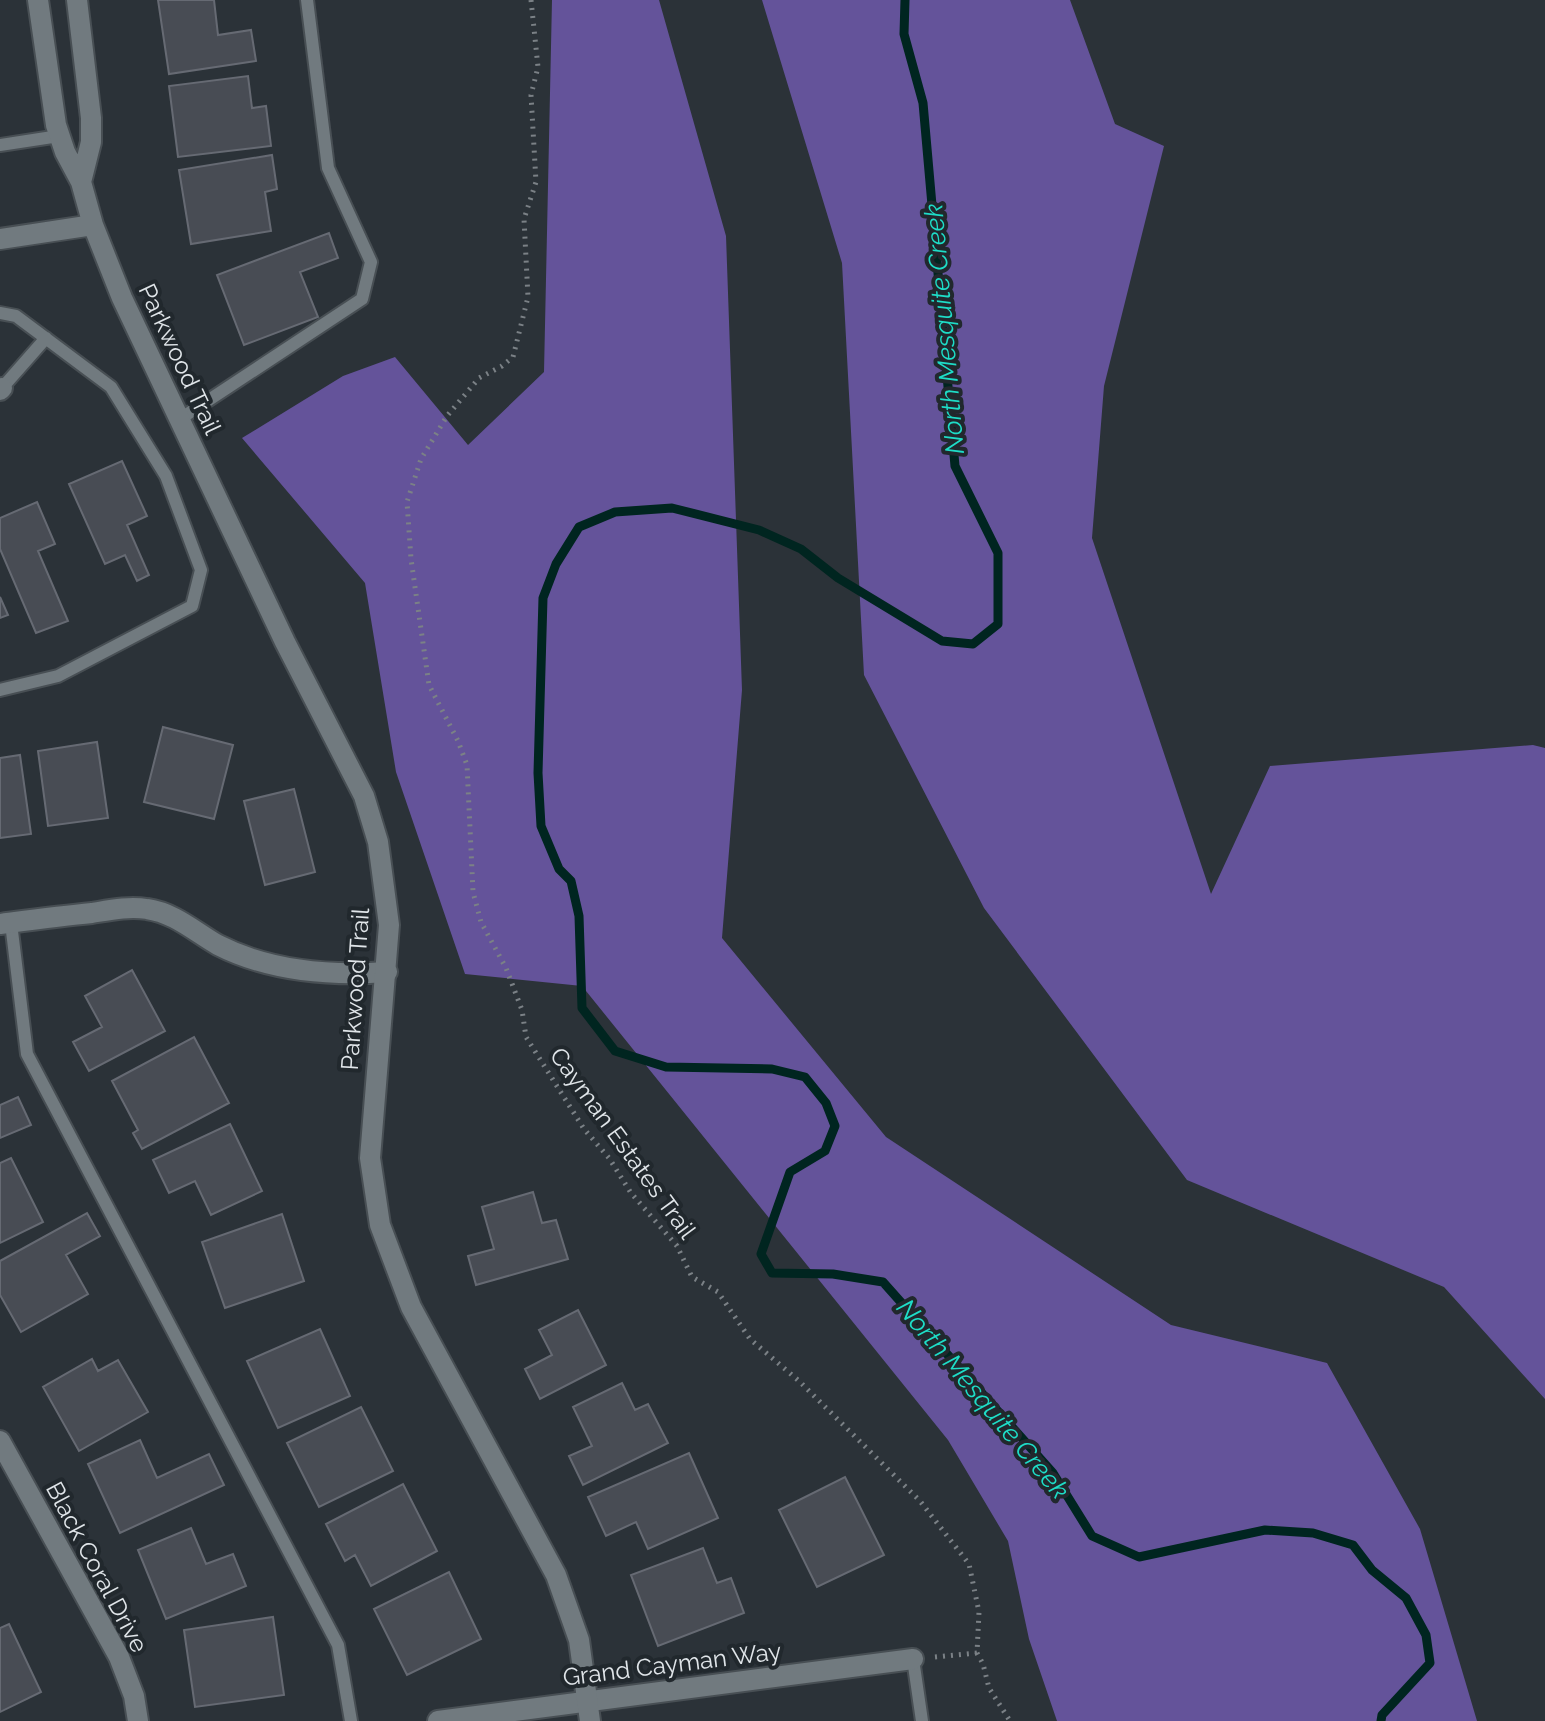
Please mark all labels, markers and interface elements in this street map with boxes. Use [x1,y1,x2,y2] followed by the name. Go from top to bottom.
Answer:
[918,202,970,456] water label: North Mesquite Creek
[132,279,228,439] street label: Parkwood Trail
[335,906,375,1071] street label: Parkwood Trail
[544,1042,702,1245] street label: Cayman Estates Trail
[891,1293,1075,1505] water label: North Mesquite Creek
[40,1477,154,1657] street label: Black Coral Drive
[561,1636,783,1692] street label: Grand Cayman Way

